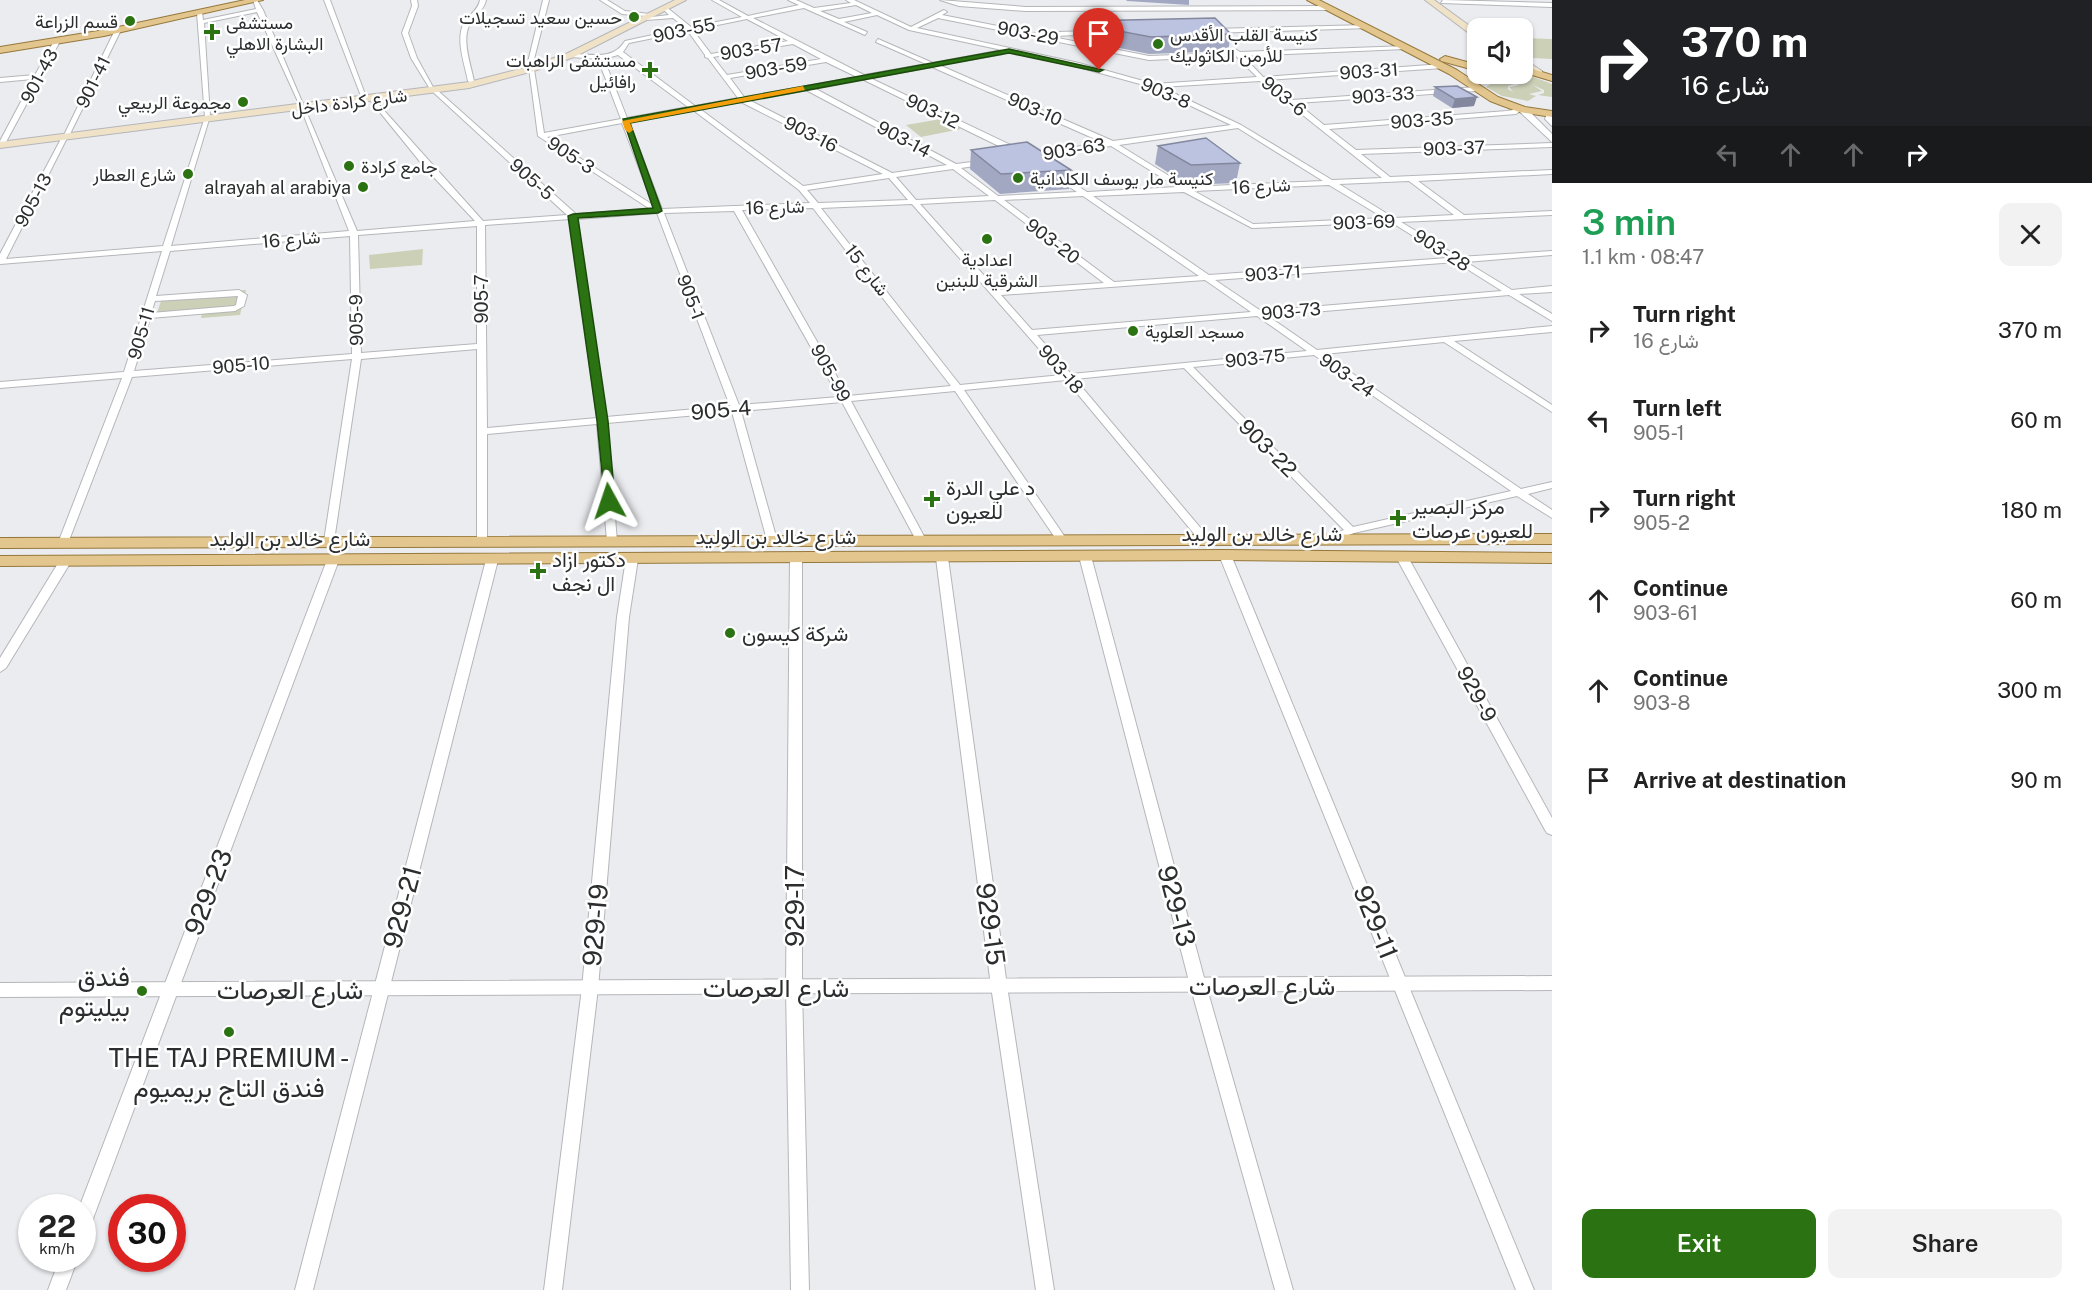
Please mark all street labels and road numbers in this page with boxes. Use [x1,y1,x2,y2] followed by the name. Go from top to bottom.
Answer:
[651,13,717,47] street label: 903-55
[995,17,1061,49] street label: 903-29
[718,34,784,64] street label: 903-57
[16,45,62,107] street label: 901-43
[743,52,809,84] street label: 903-59
[72,53,114,111] street label: 901-41
[1339,58,1399,84] street label: 903-31
[1257,72,1311,120] street label: 903-6
[1138,73,1194,113] street label: 903-8
[1351,82,1415,108] street label: 903-33
[290,84,408,122] street label: شارع كرادة داخل
[1005,88,1065,130] street label: 903-10
[903,89,963,133] street label: 903-12
[1390,107,1454,133] street label: 903-35
[781,112,841,156] street label: 903-16
[874,116,934,162] street label: 903-14
[544,132,598,178] street label: 905-3
[1041,134,1107,164] street label: 903-63
[1423,136,1485,160] street label: 903-37
[506,154,558,204] street label: 905-5
[10,170,56,230] street label: 905-13
[1231,174,1291,200] street label: شارع 16
[745,195,805,221] street label: شارع 16
[1332,210,1396,234] street label: 903-69
[1022,214,1084,268] street label: 903-20
[1410,225,1474,275] street label: 903-28
[261,226,322,254] street label: شارع 16
[839,240,894,301] street label: شارع 15
[1244,261,1302,285] street label: 903-71
[673,272,709,322] street label: 905-1
[471,274,492,324] street label: 905-7
[345,294,367,346] street label: 905-9
[1260,298,1322,324] street label: 903-73
[123,304,159,362] street label: 905-11
[807,340,855,406] street label: 905-99
[1034,340,1088,398] street label: 903-18
[1224,344,1286,372] street label: 903-75
[1316,349,1378,401] street label: 903-24
[211,352,271,378] street label: 905-10
[690,395,752,425] street label: 905-4
[1234,414,1302,482] street label: 903-22
[1182,521,1342,548] street label: شارع خالد بن الوليد
[696,524,856,551] street label: شارع خالد بن الوليد
[210,526,370,553] street label: شارع خالد بن الوليد
[1452,662,1502,726] street label: 929-9
[177,845,239,939] street label: 929-23
[376,862,428,952] street label: 929-21
[1151,862,1203,950] street label: 929-13
[779,865,810,947] street label: 929-17
[970,881,1012,967] street label: 929-15
[1347,881,1405,963] street label: 929-11
[576,882,614,968] street label: 929-19
[1189,970,1335,1004] street label: شارع العرصات
[703,972,849,1006] street label: شارع العرصات
[217,974,363,1008] street label: شارع العرصات

